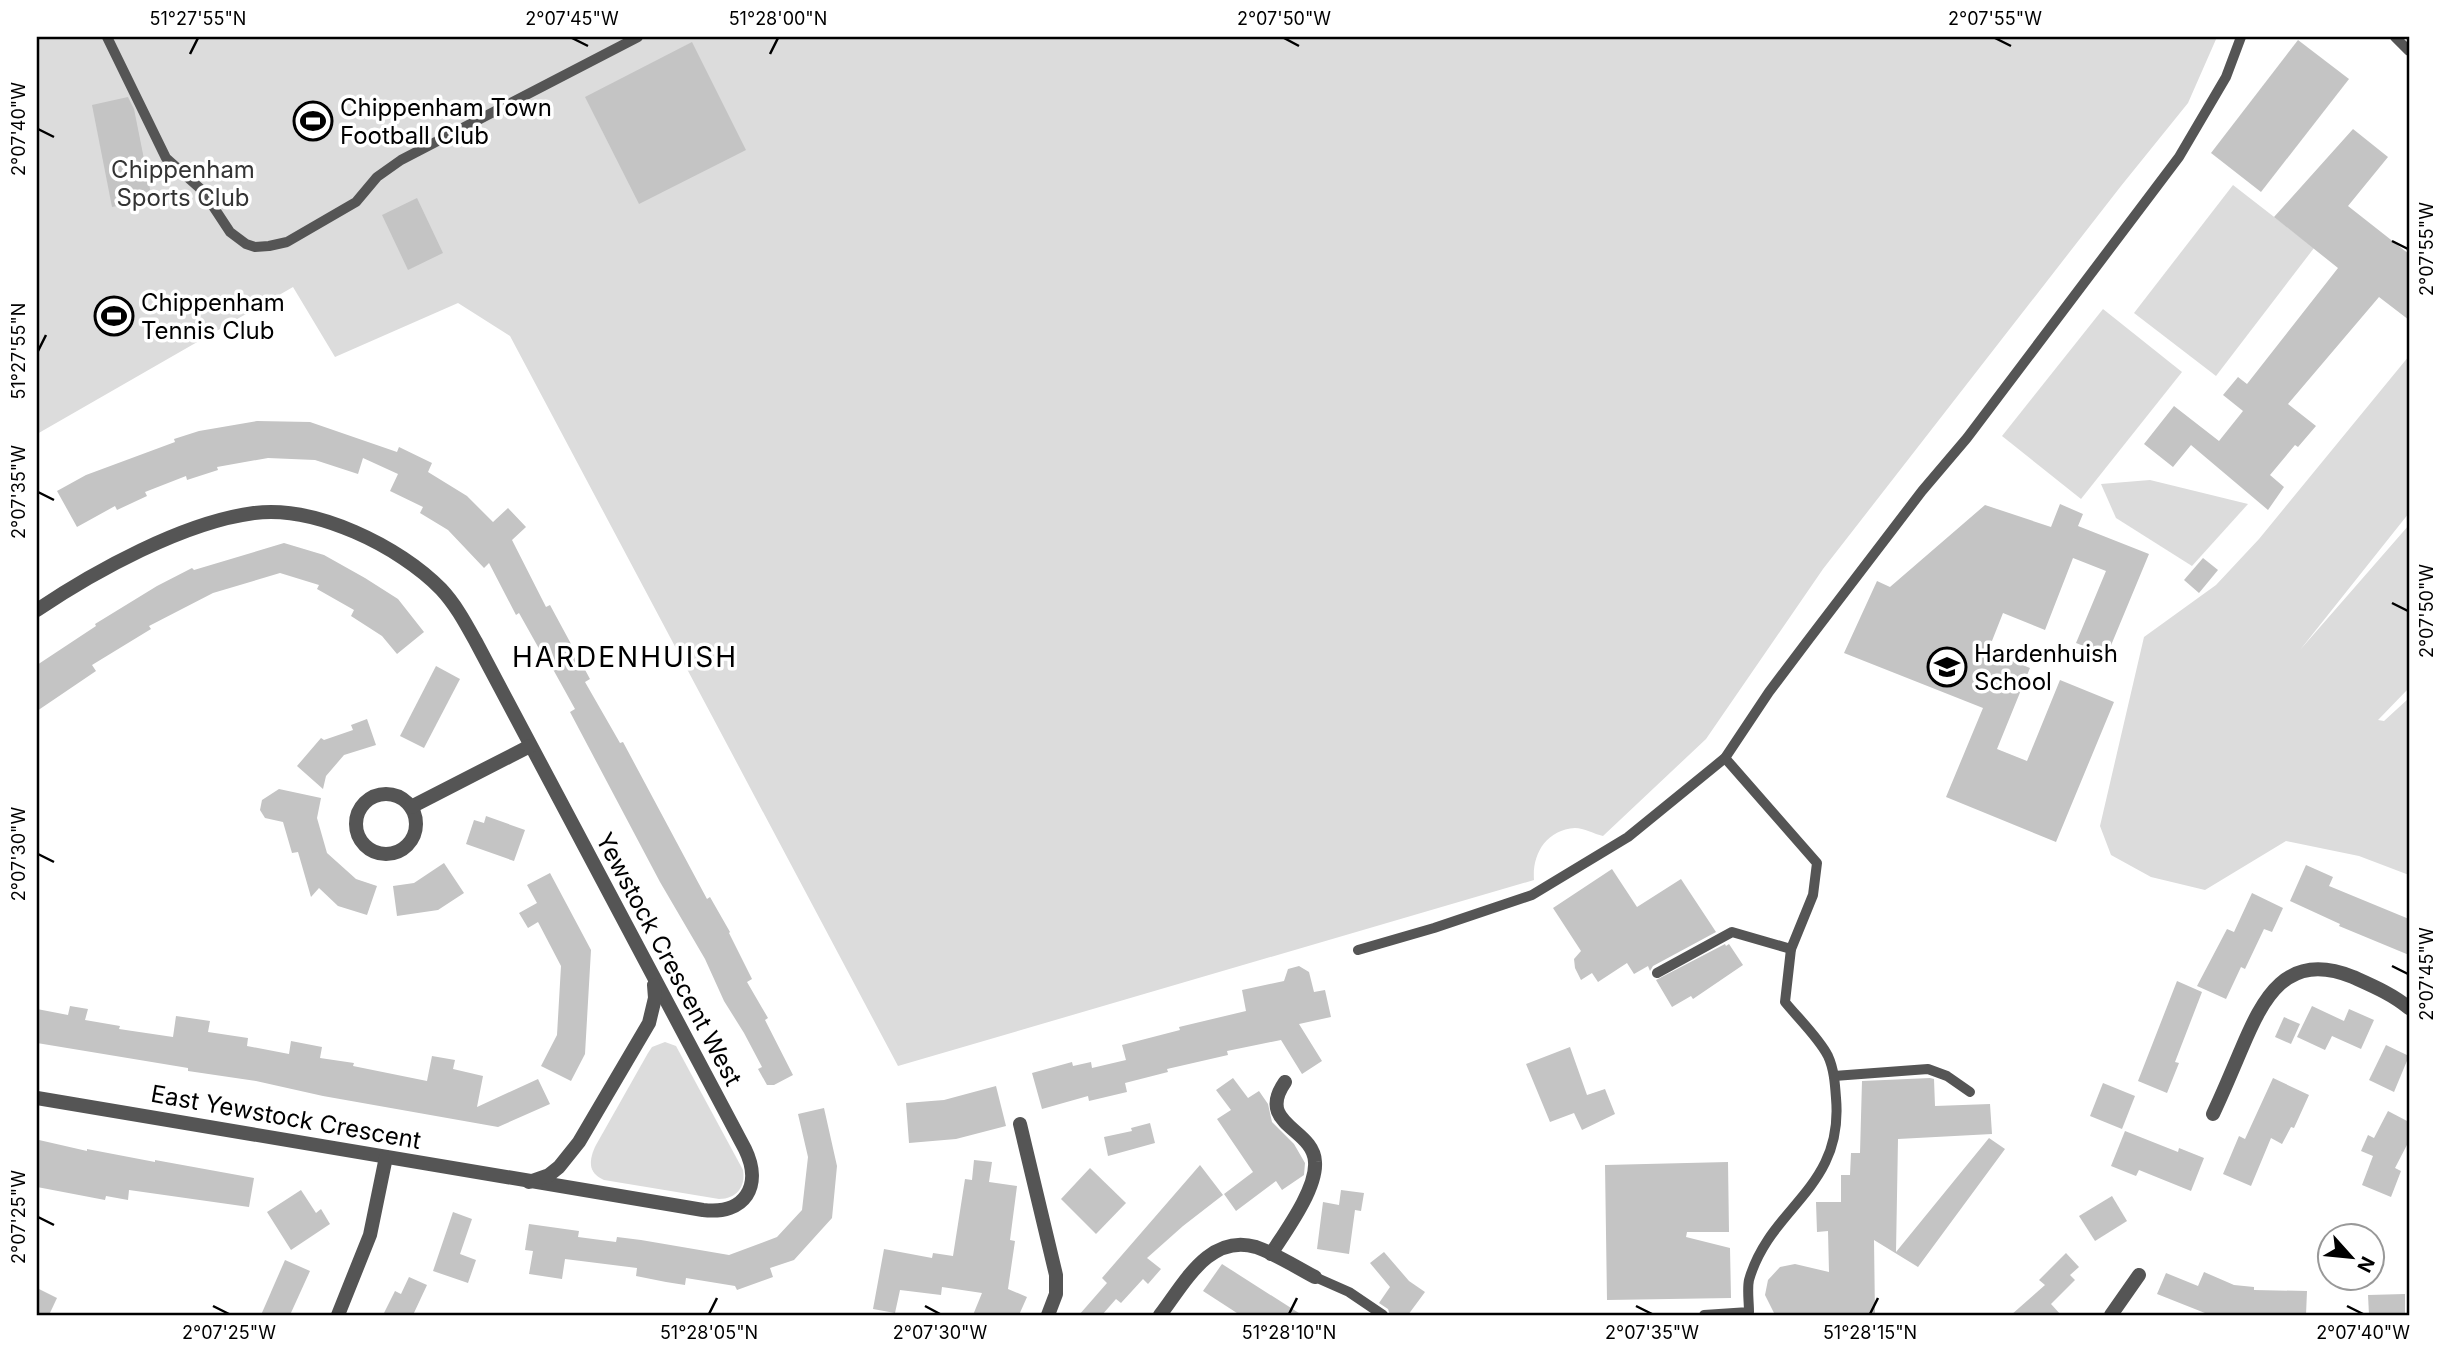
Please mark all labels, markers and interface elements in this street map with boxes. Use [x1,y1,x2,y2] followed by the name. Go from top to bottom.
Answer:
[150,8,246,29] text: 51°27'55"N
[525,8,619,29] text: 2°07'45"W
[729,8,827,29] text: 51°28'00"N
[1237,8,1331,29] text: 2°07'50"W
[1948,8,2042,29] text: 2°07'55"W
[8,82,29,176] text: 2°07'40"W
[340,93,552,150] place label: Chippenham Town Football Club
[292,100,334,142] sports icon: Chippenham Town Football Club
[111,155,255,212] park label: Chippenham Sports Club
[2416,202,2437,296] text: 2°07'55"W
[141,288,285,345] place label: Chippenham Tennis Club
[93,295,135,337] sports icon: Chippenham Tennis Club
[8,303,29,399] text: 51°27'55"N
[8,445,29,539] text: 2°07'35"W
[2416,564,2437,658] text: 2°07'50"W
[1974,639,2118,696] place label: Hardenhuish School
[512,640,738,674] district label: HARDENHUISH
[1926,646,1968,688] school or university icon: Hardenhuish School
[8,807,29,901] text: 2°07'30"W
[590,828,748,1091] street label: Yewstock Crescent West
[2416,927,2437,1021] text: 2°07'45"W
[149,1079,423,1155] street label: East Yewstock Crescent
[8,1170,29,1264] text: 2°07'25"W
[2316,1222,2386,1292] north arrow
[2352,1253,2379,1276] text: N
[182,1322,276,1343] text: 2°07'25"W
[660,1322,758,1343] text: 51°28'05"N
[893,1322,987,1343] text: 2°07'30"W
[1242,1322,1336,1343] text: 51°28'10"N
[1605,1322,1699,1343] text: 2°07'35"W
[1823,1322,1917,1343] text: 51°28'15"N
[2316,1322,2410,1343] text: 2°07'40"W

